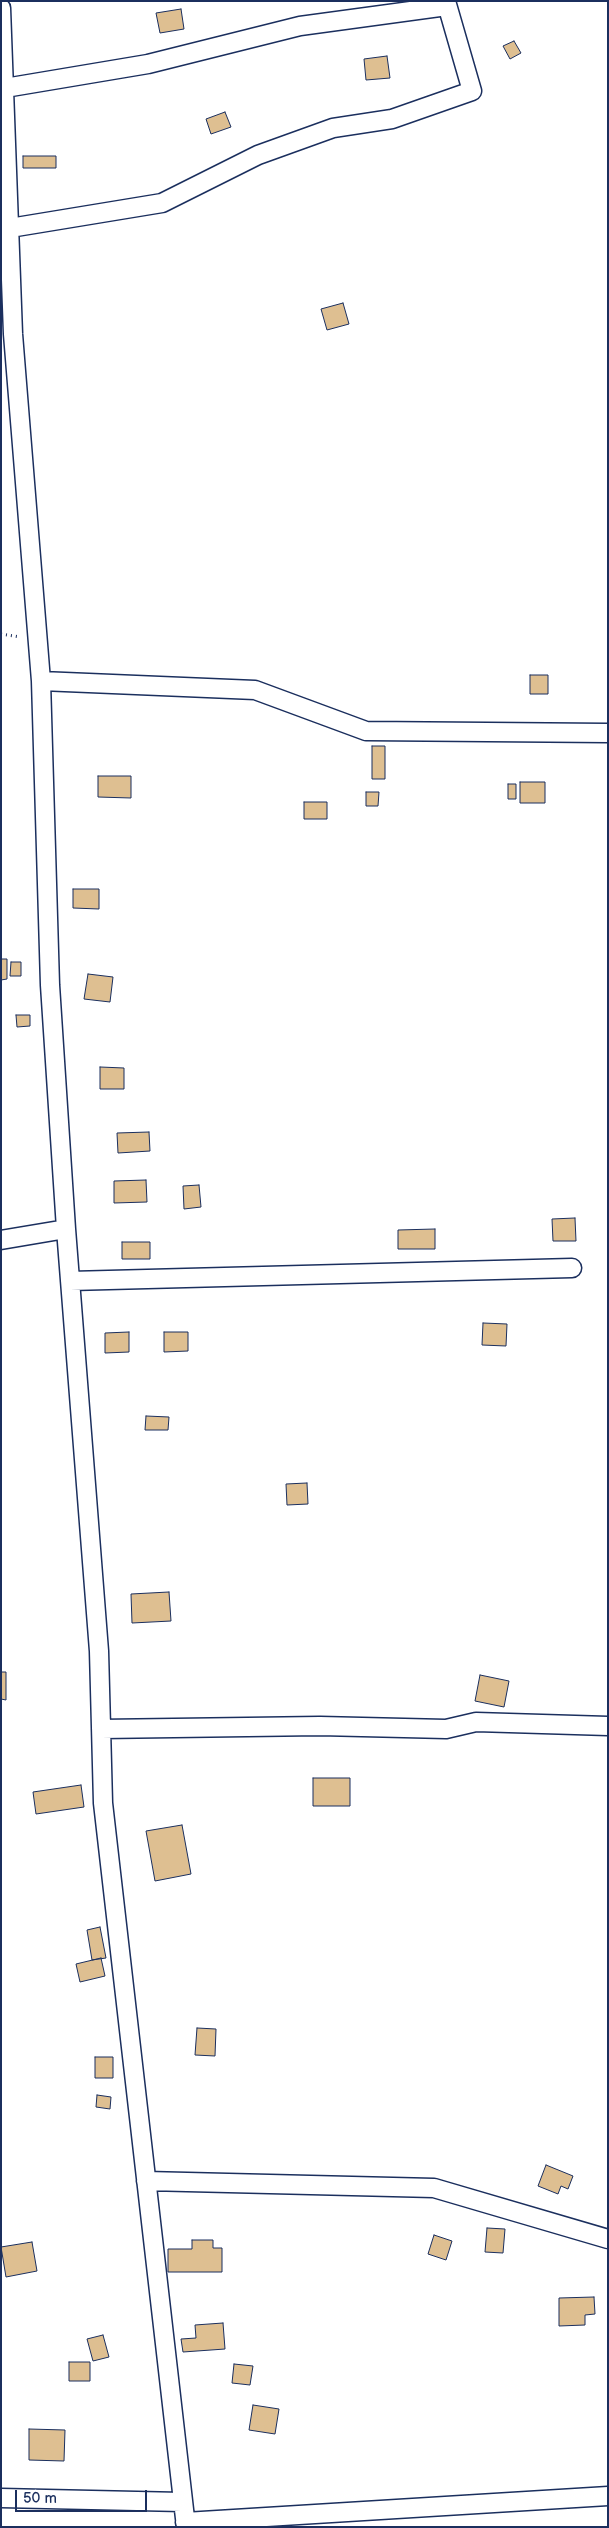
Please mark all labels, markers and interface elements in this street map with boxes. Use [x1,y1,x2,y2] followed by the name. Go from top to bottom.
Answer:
[18,2480,150,2512] scale bar
[23,2489,57,2508] text: 50 m

